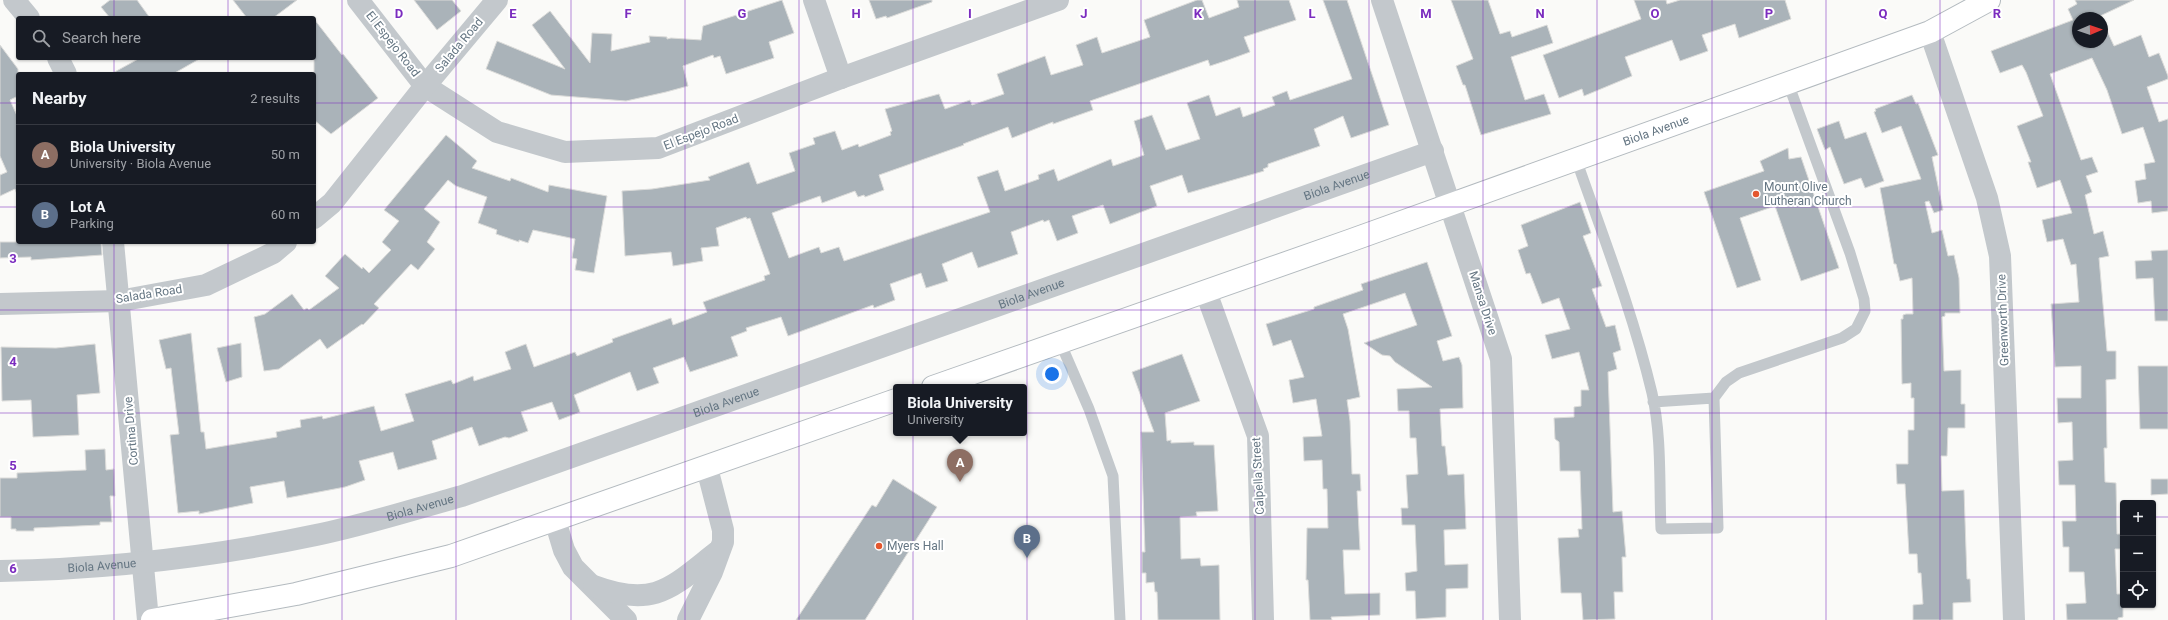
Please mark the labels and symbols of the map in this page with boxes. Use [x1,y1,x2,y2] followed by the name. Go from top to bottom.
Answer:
[395,6,403,21] text: D
[509,6,517,21] text: E
[624,6,632,21] text: F
[738,6,747,21] text: G
[851,6,861,21] text: H
[968,6,972,21] text: I
[1080,6,1088,21] text: J
[1194,6,1203,21] text: K
[1308,6,1316,21] text: L
[1420,6,1432,21] text: M
[1535,6,1545,21] text: N
[1651,6,1660,21] text: O
[1765,6,1773,21] text: P
[1879,6,1888,21] text: Q
[1993,6,2002,21] text: R
[363,9,423,79] street label: El Espejo Road
[2072,12,2108,48] north arrow
[432,15,486,75] street label: Salada Road
[662,111,740,153] street label: El Espejo Road
[1621,112,1691,149] street label: Biola Avenue
[1302,167,1372,203] street label: Biola Avenue
[1764,180,1852,208] place label: Mount Olive Lutheran Church
[1751,189,1761,199] marker: Mount Olive Lutheran Church
[9,251,17,266] text: 3
[1466,269,1500,337] street label: Mansa Drive
[1994,274,2012,366] street label: Greenworth Drive
[997,276,1066,312] street label: Biola Avenue
[115,282,183,306] street label: Salada Road
[9,354,17,369] text: 4
[1042,364,1062,384] your location
[691,384,761,420] street label: Biola Avenue
[121,396,141,466] street label: Cortina Drive
[1249,437,1267,515] street label: Calpella Street
[947,449,973,482] pin: A
[9,458,17,473] text: 5
[385,492,455,524] street label: Biola Avenue
[1014,525,1040,558] pin: B
[887,539,944,553] place label: Myers Hall
[874,541,884,551] marker: Myers Hall
[67,556,137,575] street label: Biola Avenue
[9,561,17,576] text: 6

